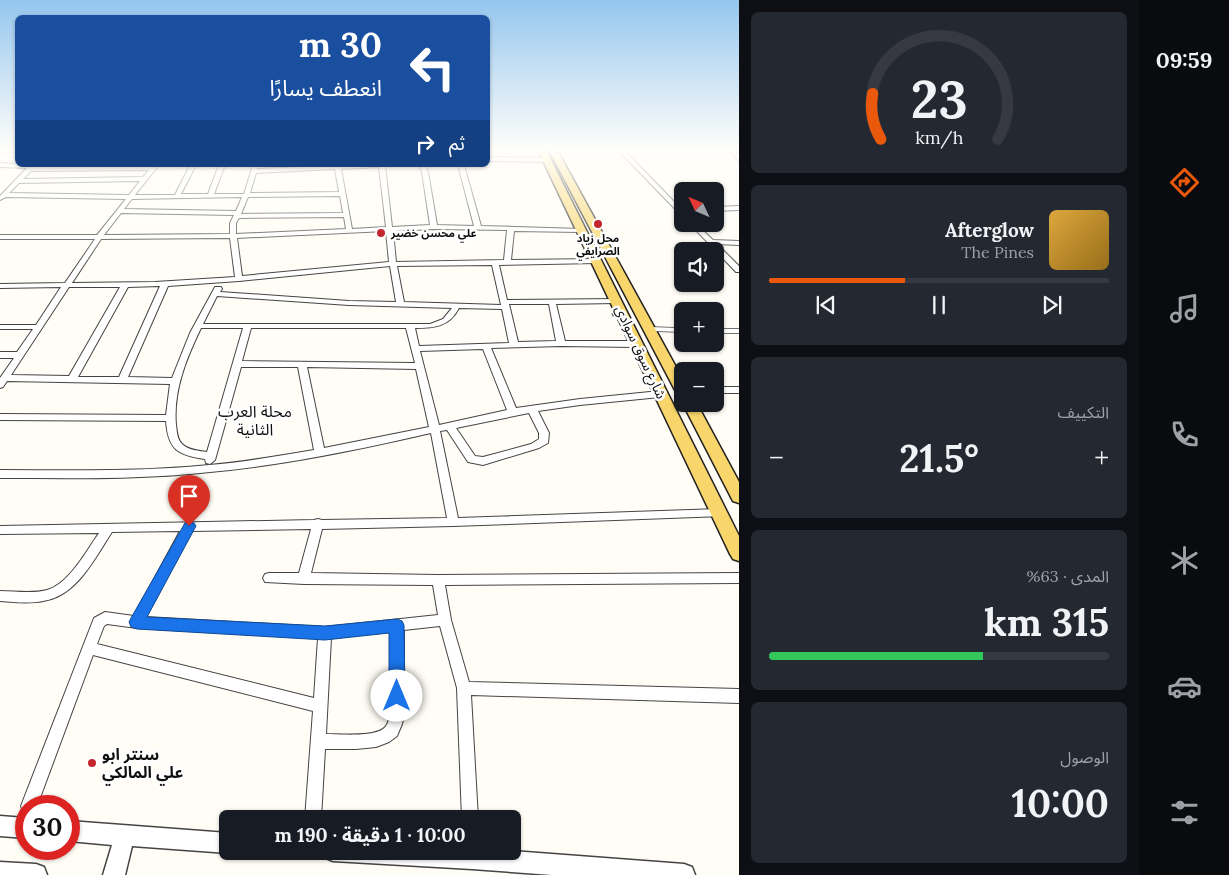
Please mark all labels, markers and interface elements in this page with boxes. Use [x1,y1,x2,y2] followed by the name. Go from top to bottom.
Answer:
[299,22,382,67] text: 30 m
[400,35,465,100] icon: left
[1156,46,1212,74] text: 09:59
[911,66,967,132] text: 23
[269,74,382,102] text: انعطف يسارًا
[915,126,963,149] text: km/h
[411,130,439,158] icon: right
[449,131,465,155] text: ثم
[1167,165,1202,200] icon: directions
[674,182,724,232] north arrow
[674,182,724,412] map controls
[592,218,604,230] marker: محل زياد الصرايفي
[945,218,1034,242] text: Afterglow
[390,226,477,243] place label: علي محسن خضير
[375,227,387,239] marker: علي محسن خضير
[576,231,620,261] place label: محل زياد الصرايفي
[674,242,724,292] button: sound
[961,242,1034,262] text: The Pines
[812,291,840,319] icon: previous
[925,291,953,319] icon: pause
[1038,291,1066,319] icon: next
[1167,291,1202,326] icon: music
[609,302,671,403] street label: شارع سوق سوادي
[674,302,724,352] button: +
[674,362,724,412] button: −
[218,401,292,439] district label: محلة العرب الثانية
[1057,402,1109,422] text: التكييف
[1167,417,1202,452] icon: phone
[899,434,979,482] text: 21.5°
[769,440,784,476] text: −
[1094,440,1109,476] text: +
[168,475,210,526] pin
[175,482,203,510] icon: arrive
[1167,543,1202,578] icon: climate
[1027,566,1109,586] text: المدى · 63%
[984,598,1109,646] text: 315 km
[370,669,422,721] position arrow
[1167,669,1202,704] icon: car
[102,744,183,786] place label: سنتر ابو علي المالكي
[1060,747,1109,767] text: الوصول
[86,757,98,769] marker: سنتر ابو علي المالكي
[1012,779,1109,827] text: 10:00
[15,795,80,860] speed limit sign: 30
[1167,795,1202,830] icon: filters
[274,823,466,847] text: 10:00 · 1 دقيقة · 190 m

